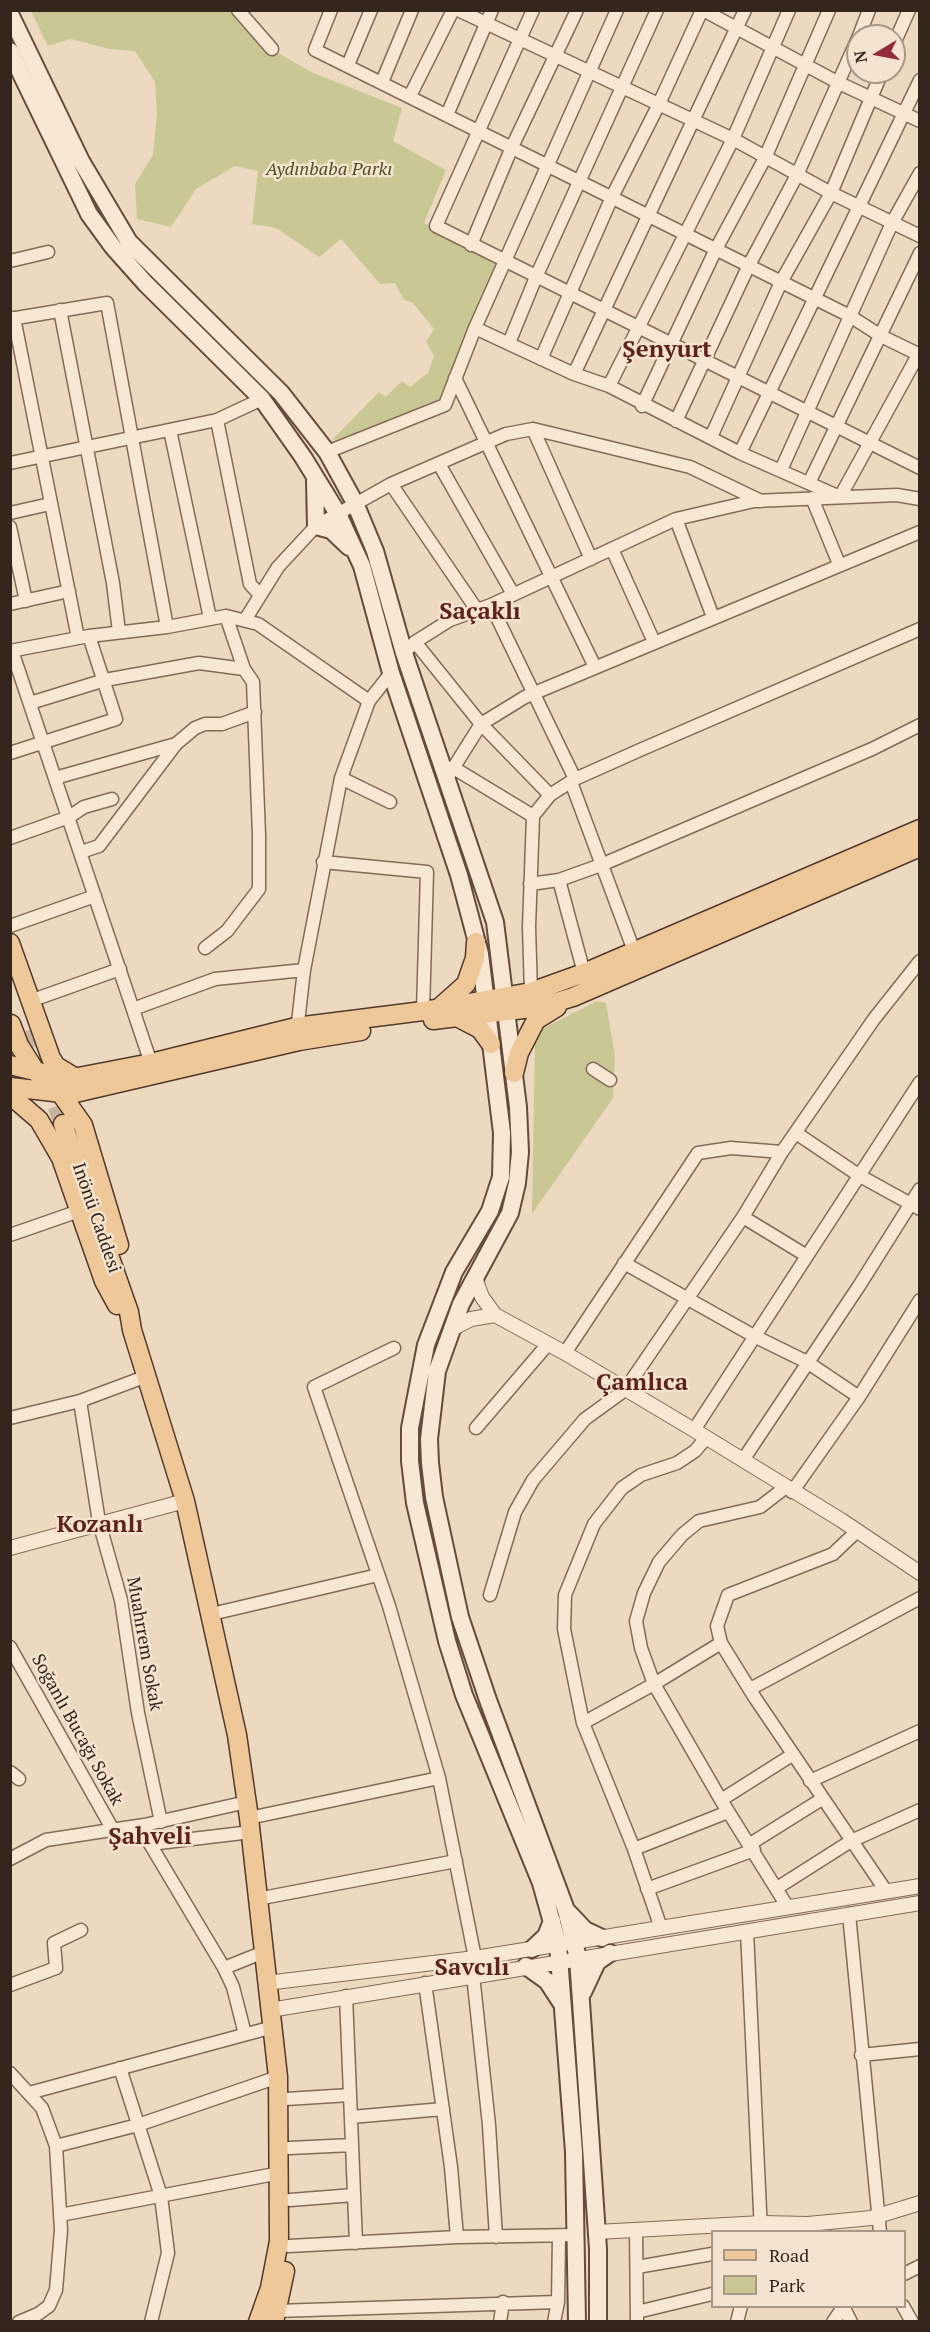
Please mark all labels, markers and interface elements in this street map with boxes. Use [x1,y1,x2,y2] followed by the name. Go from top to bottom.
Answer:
[846,24,906,84] north arrow
[848,49,872,65] text: N
[266,159,392,181] park label: Aydınbaba Parkı
[622,336,712,364] district label: Şenyurt
[439,598,521,626] district label: Saçaklı
[67,1160,125,1276] street label: Inönü Caddesi
[596,1369,688,1397] district label: Çamlıca
[56,1511,144,1539] district label: Kozanlı
[122,1575,166,1713] street label: Muahrrem Sokak
[26,1651,128,1809] street label: Soğanlı Bucağı Sokak
[108,1823,192,1851] district label: Şahveli
[435,1954,509,1982] district label: Savcılı
[711,2230,906,2308] legend
[769,2243,809,2267] text: Road
[769,2273,805,2297] text: Park

